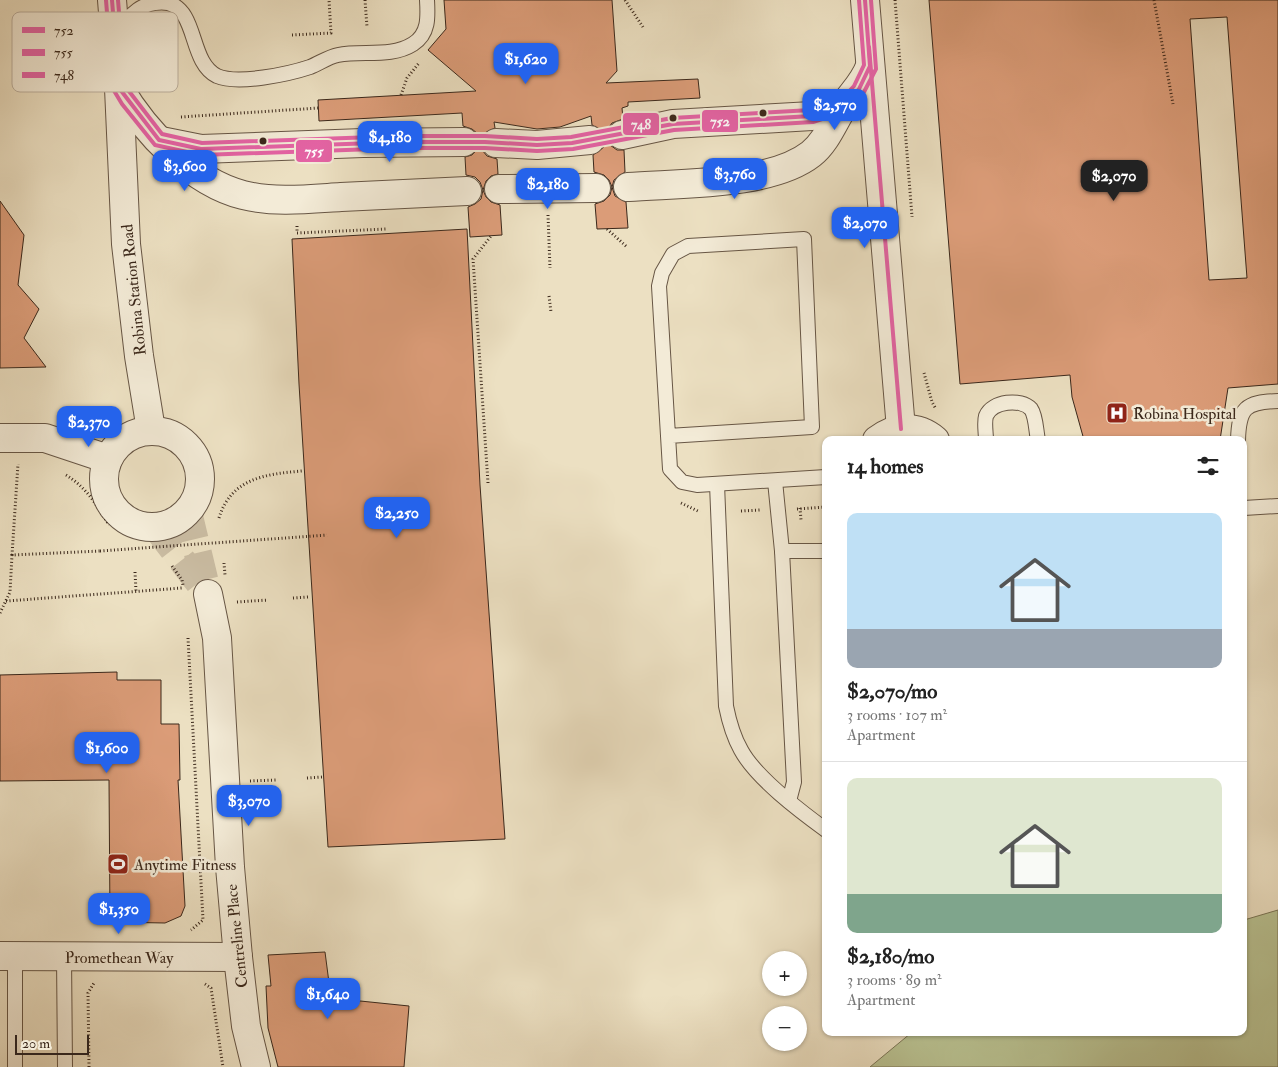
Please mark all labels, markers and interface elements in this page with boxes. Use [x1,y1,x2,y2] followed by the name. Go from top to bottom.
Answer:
[12,12,178,92] legend
[54,22,74,39] text: 752
[485,42,567,85] pin: $1,620
[54,44,74,61] text: 755
[505,49,547,69] text: $1,620
[54,67,75,84] text: 748
[794,88,876,131] pin: $2,570
[813,95,857,115] text: $2,570
[758,108,768,118] unlabelled marker
[701,109,739,133] line badge: 752
[622,112,660,136] line badge: 748
[668,113,678,123] unlabelled marker
[710,113,730,130] text: 752
[631,116,652,133] text: 748
[349,120,431,163] pin: $4,180
[368,127,412,147] text: $4,180
[258,136,268,146] unlabelled marker
[295,139,333,163] line badge: 755
[305,143,324,160] text: 755
[144,150,226,192] pin: $3,600
[163,156,207,176] text: $3,600
[694,158,776,200] pin: $3,760
[1073,160,1155,202] pin: $2,070
[714,164,756,184] text: $3,760
[1092,166,1136,186] text: $2,070
[507,168,589,210] pin: $2,180
[527,174,569,194] text: $2,180
[824,206,906,249] pin: $2,070
[843,213,887,233] text: $2,070
[117,223,151,357] street label: Robina Station Road
[1105,401,1129,425] hospital icon: Robina Hospital
[1133,404,1236,425] place label: Robina Hospital
[48,406,130,448] pin: $2,370
[68,412,110,432] text: $2,370
[1194,452,1222,480] icon: filters
[847,453,924,480] text: 14 homes
[356,496,438,539] pin: $2,250
[375,503,419,523] text: $2,250
[990,545,1080,635] icon: home
[847,678,937,705] text: $2,070/mo
[847,705,947,725] text: 3 rooms · 107 m²
[847,725,915,745] text: Apartment
[66,732,148,774] pin: $1,600
[85,738,129,758] text: $1,600
[208,784,290,827] pin: $3,070
[228,791,270,811] text: $3,070
[990,811,1080,901] icon: home
[106,852,130,876] sports icon: Anytime Fitness
[133,855,236,875] place label: Anytime Fitness
[222,883,252,989] street label: Centreline Place
[78,892,160,935] pin: $1,350
[99,899,139,919] text: $1,350
[847,943,934,970] text: $2,180/mo
[65,948,174,968] street label: Promethean Way
[762,951,807,1051] map controls
[762,951,807,996] button: +
[847,970,942,990] text: 3 rooms · 89 m²
[287,978,369,1020] pin: $1,640
[306,984,350,1004] text: $1,640
[847,990,915,1010] text: Apartment
[762,1006,807,1051] button: −
[15,1032,89,1055] scale bar
[22,1035,50,1052] text: 20 m

